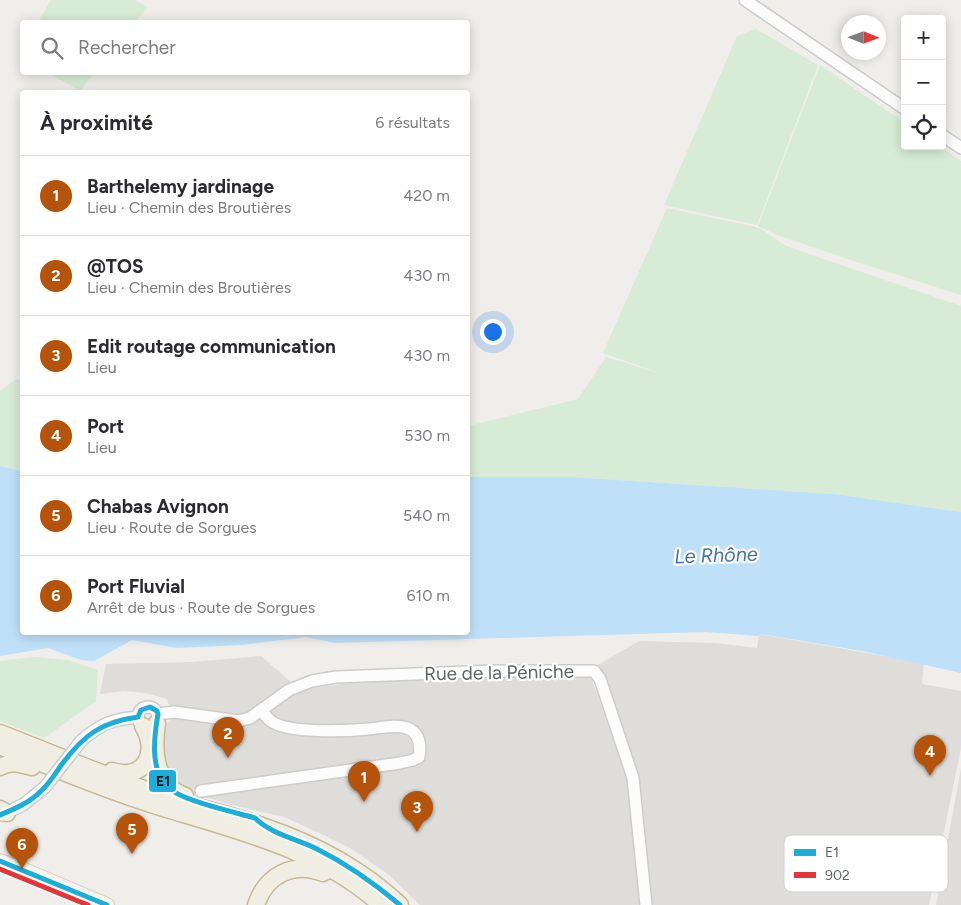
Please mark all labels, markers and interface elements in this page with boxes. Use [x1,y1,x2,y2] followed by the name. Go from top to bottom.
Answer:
[841,15,886,60] north arrow
[901,15,946,150] map controls
[901,15,946,60] button: +
[20,20,470,75] search box
[38,34,66,62] icon: search
[78,36,176,59] text: Rechercher
[901,60,946,105] button: −
[901,105,946,150] button: locate
[40,110,153,135] text: À proximité
[375,113,450,132] text: 6 résultats
[87,175,274,198] text: Barthelemy jardinage
[53,186,59,205] text: 1
[403,186,450,205] text: 420 m
[87,198,291,217] text: Lieu · Chemin des Broutières
[87,255,143,278] text: @TOS
[51,266,61,285] text: 2
[404,266,450,285] text: 430 m
[87,278,291,297] text: Lieu · Chemin des Broutières
[480,319,506,345] your location
[87,335,336,358] text: Edit routage communication
[52,346,60,365] text: 3
[404,346,450,365] text: 430 m
[87,358,117,377] text: Lieu
[87,415,124,438] text: Port
[51,426,61,445] text: 4
[404,426,450,445] text: 530 m
[87,438,117,457] text: Lieu
[87,495,229,518] text: Chabas Avignon
[51,506,61,525] text: 5
[403,506,450,525] text: 540 m
[87,518,257,537] text: Lieu · Route de Sorgues
[674,542,758,568] water label: Le Rhône
[87,575,185,598] text: Port Fluvial
[51,586,61,605] text: 6
[407,586,450,605] text: 610 m
[87,598,315,617] text: Arrêt de bus · Route de Sorgues
[424,660,574,685] street label: Rue de la Péniche
[212,717,244,758] pin: 2
[914,735,946,776] pin: 4
[348,761,380,802] pin: 1
[148,769,177,793] line badge: E1
[156,773,170,790] text: E1
[401,791,433,832] pin: 3
[116,813,148,854] pin: 5
[6,828,38,869] pin: 6
[784,835,948,892] legend
[825,844,839,861] text: E1
[825,867,850,884] text: 902

